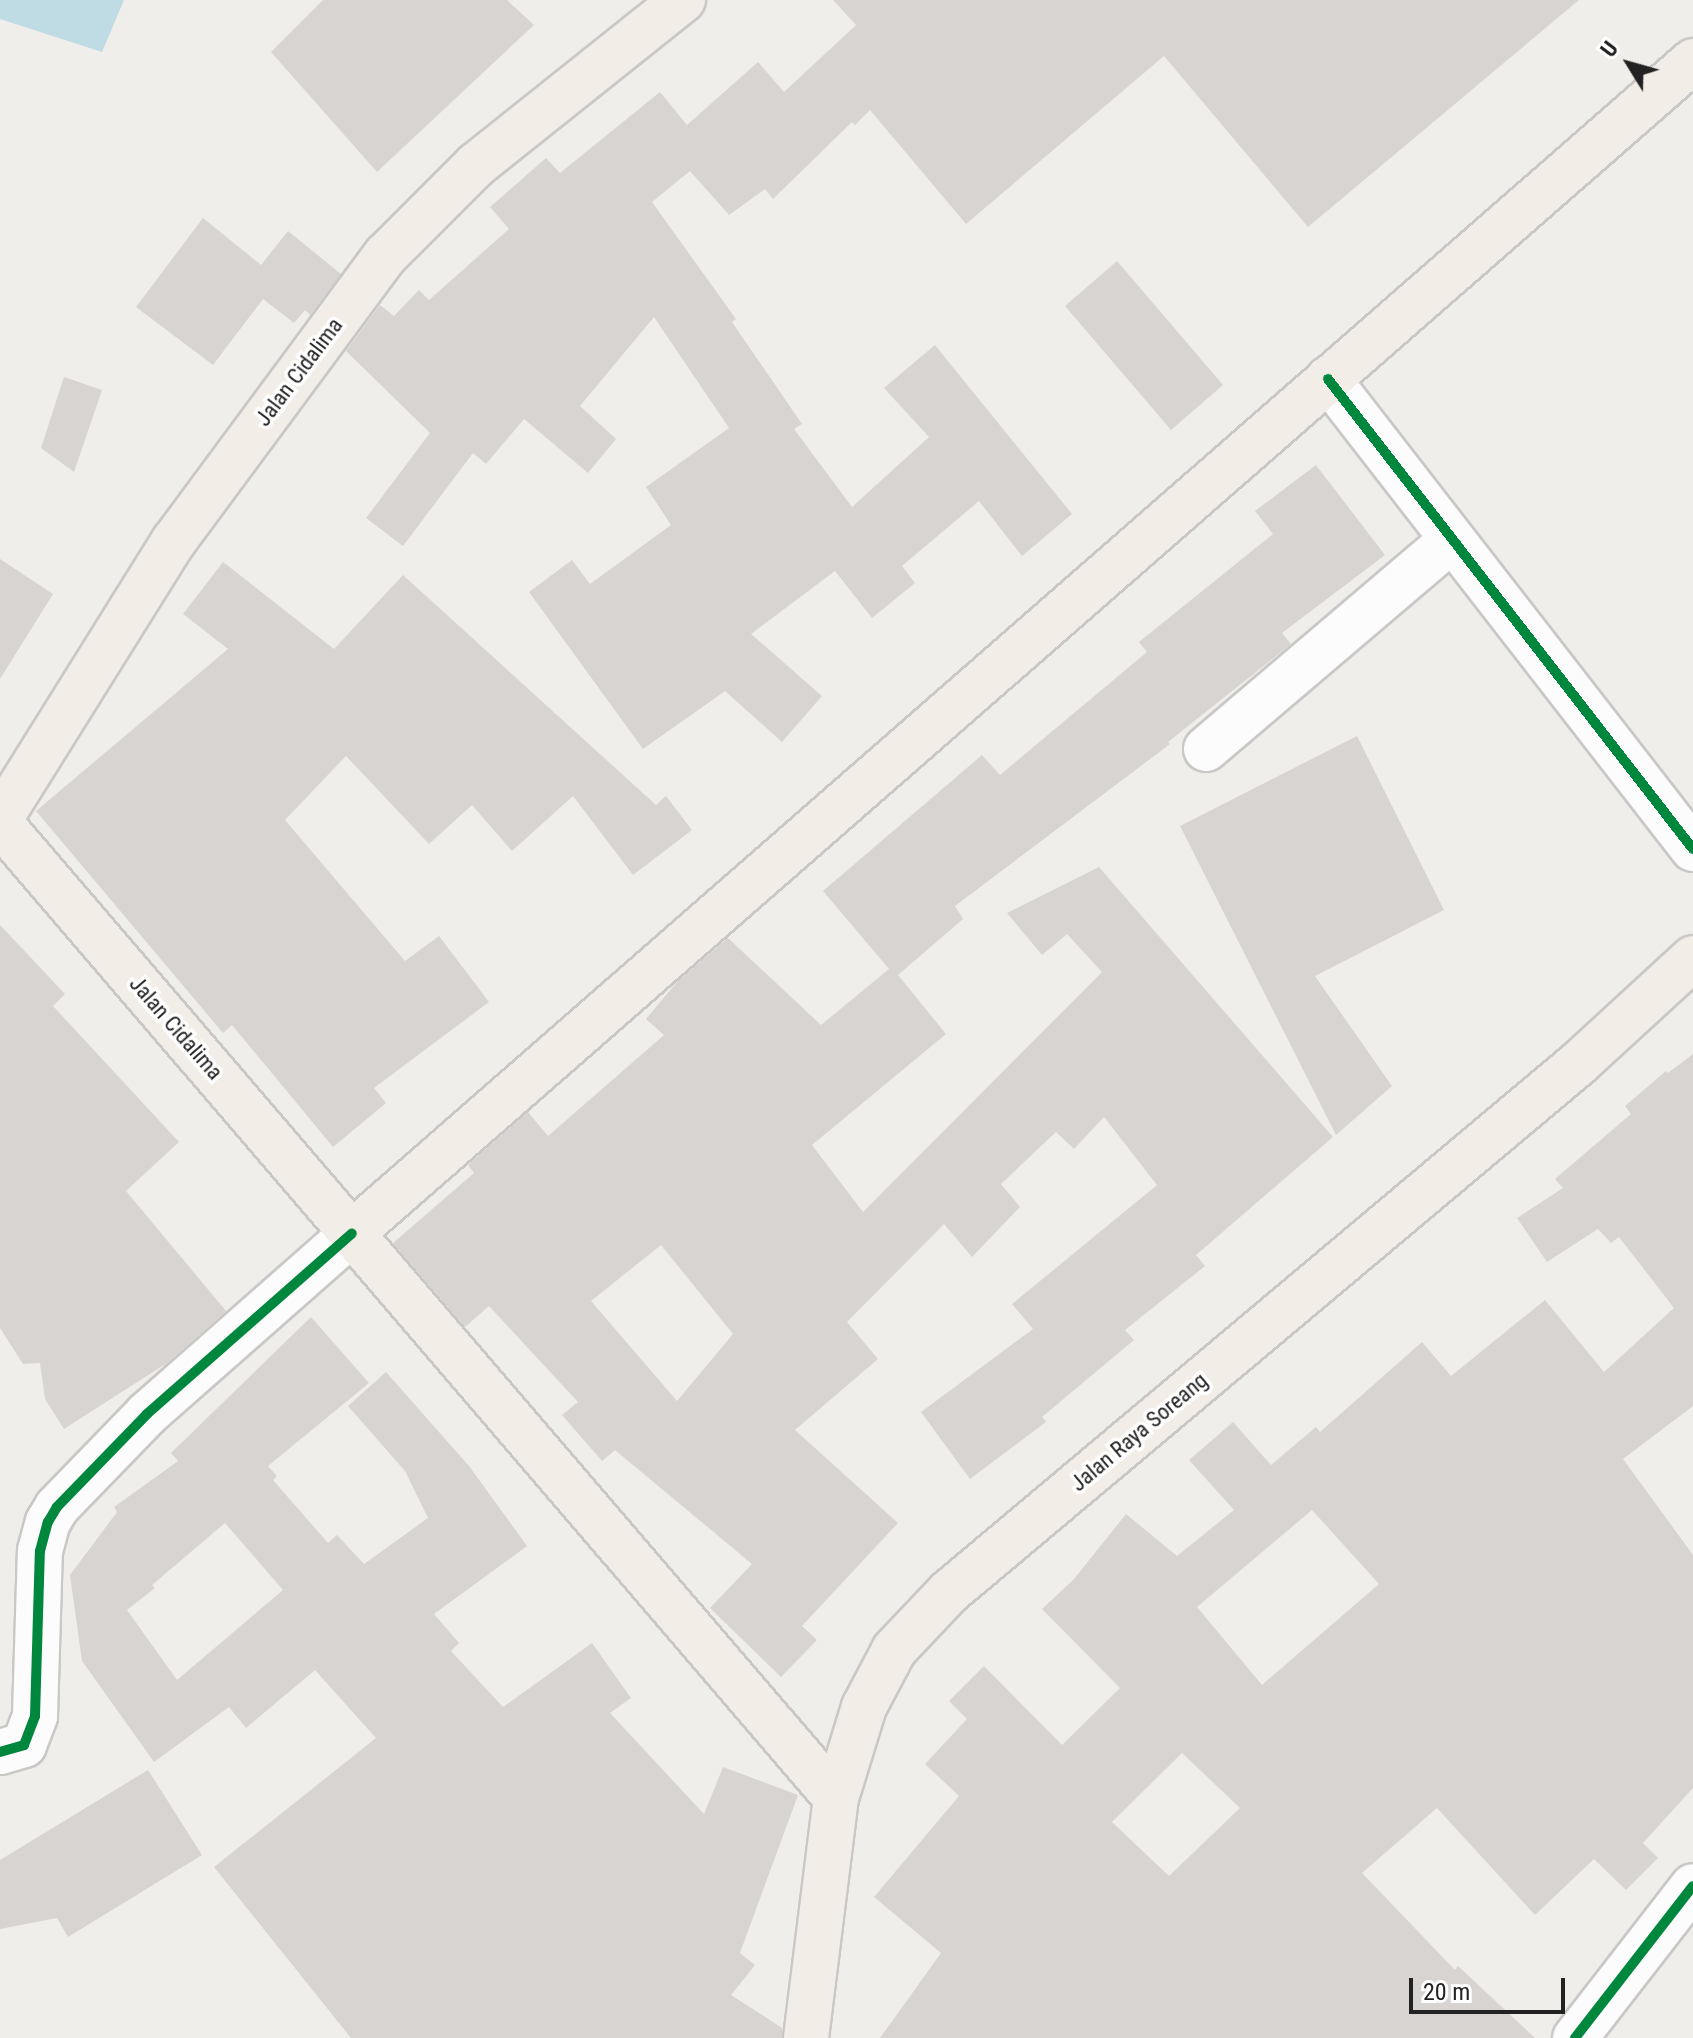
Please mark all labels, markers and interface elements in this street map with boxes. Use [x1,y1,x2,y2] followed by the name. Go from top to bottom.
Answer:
[1589,24,1669,104] north arrow
[1596,37,1623,62] text: U
[250,313,348,431] street label: Jalan Cidalima
[124,971,228,1085] street label: Jalan Cidalima
[1065,1367,1213,1497] street label: Jalan Raya Soreang
[1413,1962,1569,2012] scale bar
[1423,1978,1470,2006] text: 20 m

